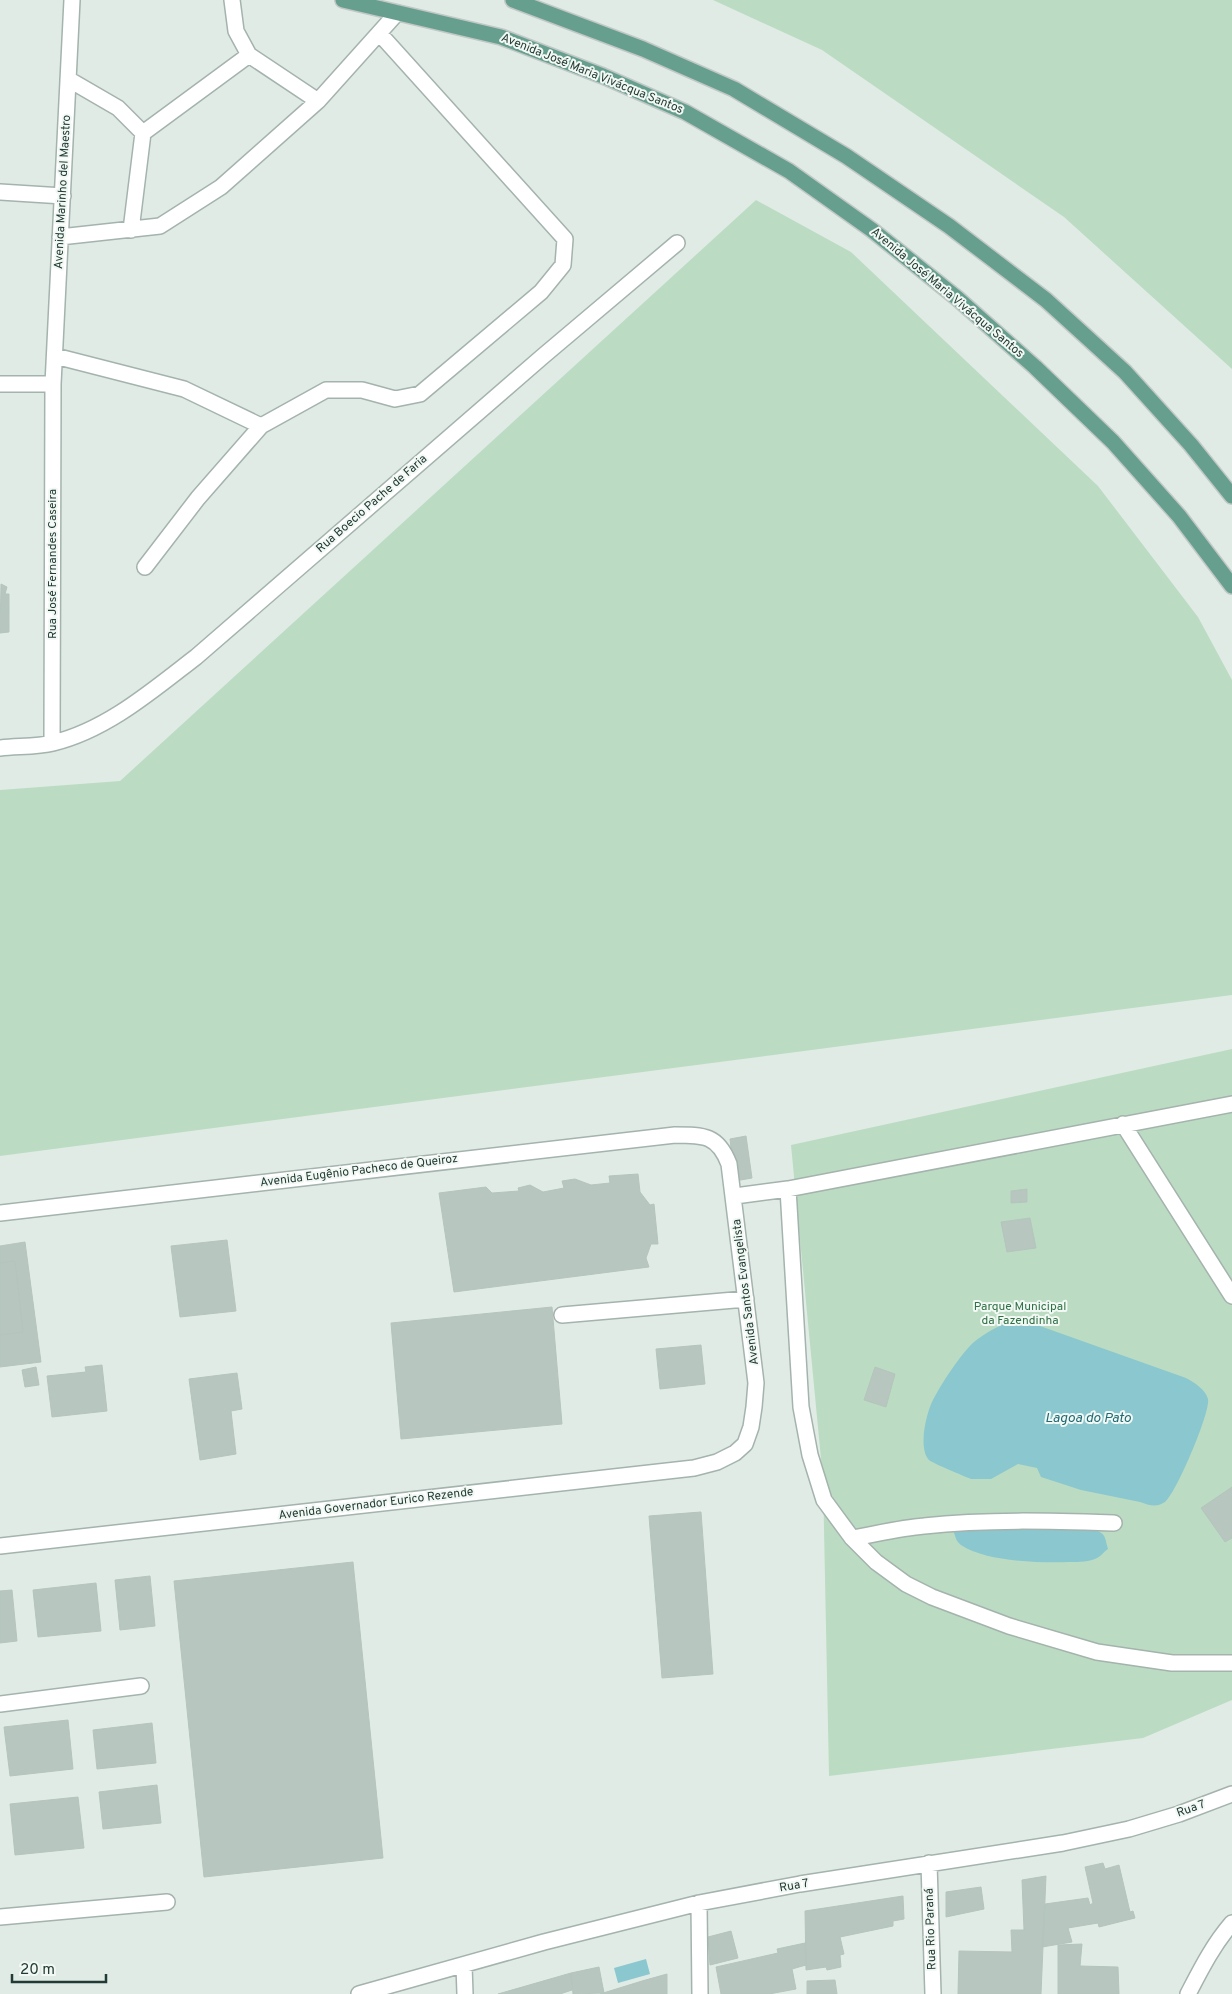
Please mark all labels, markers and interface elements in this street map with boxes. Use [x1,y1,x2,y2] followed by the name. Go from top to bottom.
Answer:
[499,30,685,118] street label: Avenida José Maria Vivácqua Santos
[51,114,75,270] street label: Avenida Marinho del Maestro
[867,224,1027,362] street label: Avenida José Maria Vivácqua Santos
[313,451,431,557] street label: Rua Boecio Pache de Faria
[45,489,61,639] street label: Rua José Fernandes Caseira
[259,1151,459,1191] street label: Avenida Eugênio Pacheco de Queiroz
[729,1218,763,1366] street label: Avenida Santos Evangelista
[974,1299,1066,1329] park label: Parque Municipal da Fazendinha
[1045,1410,1132,1427] water label: Lagoa do Pato
[278,1484,474,1524] street label: Avenida Governador Eurico Rezende
[1174,1796,1208,1822] street label: Rua 7
[778,1876,810,1896] street label: Rua 7
[922,1888,940,1970] street label: Rua Rio Paraná
[12,1952,106,1984] scale bar
[20,1961,55,1980] text: 20 m

